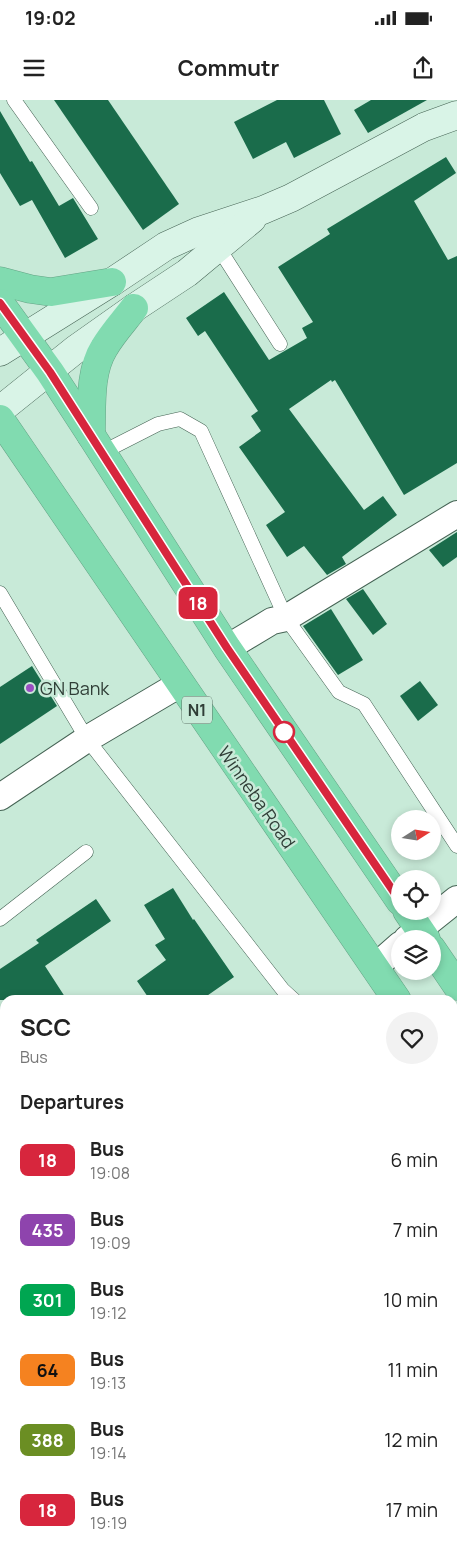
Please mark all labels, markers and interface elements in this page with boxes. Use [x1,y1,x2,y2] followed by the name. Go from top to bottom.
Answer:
[25,5,75,31] text: 19:02
[178,53,279,83] text: Commutr
[20,54,48,82] icon: menu
[409,54,437,82] icon: share
[176,587,220,619] line badge: 18
[189,591,207,615] text: 18
[40,676,110,700] place label: GN Bank
[24,682,36,694] marker: GN Bank
[182,696,212,724] road number: N1
[273,721,295,743] unlabelled marker
[213,741,301,853] street label: Winneba Road
[391,810,441,860] north arrow
[391,810,441,980] map controls
[391,870,441,920] button: locate
[391,930,441,980] button: layers
[20,1010,71,1043] text: SCC
[386,1012,438,1064] button: heart
[20,1046,48,1068] text: Bus
[20,1089,124,1115] text: Departures
[90,1136,124,1162] text: Bus
[391,1147,438,1173] text: 6 min
[38,1148,57,1172] text: 18
[90,1162,130,1184] text: 19:08
[90,1206,124,1232] text: Bus
[393,1217,438,1243] text: 7 min
[32,1218,63,1242] text: 435
[90,1232,131,1254] text: 19:09
[90,1276,124,1302] text: Bus
[383,1287,438,1313] text: 10 min
[32,1288,63,1312] text: 301
[90,1302,126,1324] text: 19:12
[90,1346,124,1372] text: Bus
[388,1357,438,1383] text: 11 min
[36,1358,59,1382] text: 64
[90,1372,126,1394] text: 19:13
[90,1416,124,1442] text: Bus
[384,1427,438,1453] text: 12 min
[31,1428,64,1452] text: 388
[90,1442,127,1464] text: 19:14
[90,1486,124,1512] text: Bus
[385,1497,438,1523] text: 17 min
[38,1498,57,1522] text: 18
[90,1512,127,1534] text: 19:19

